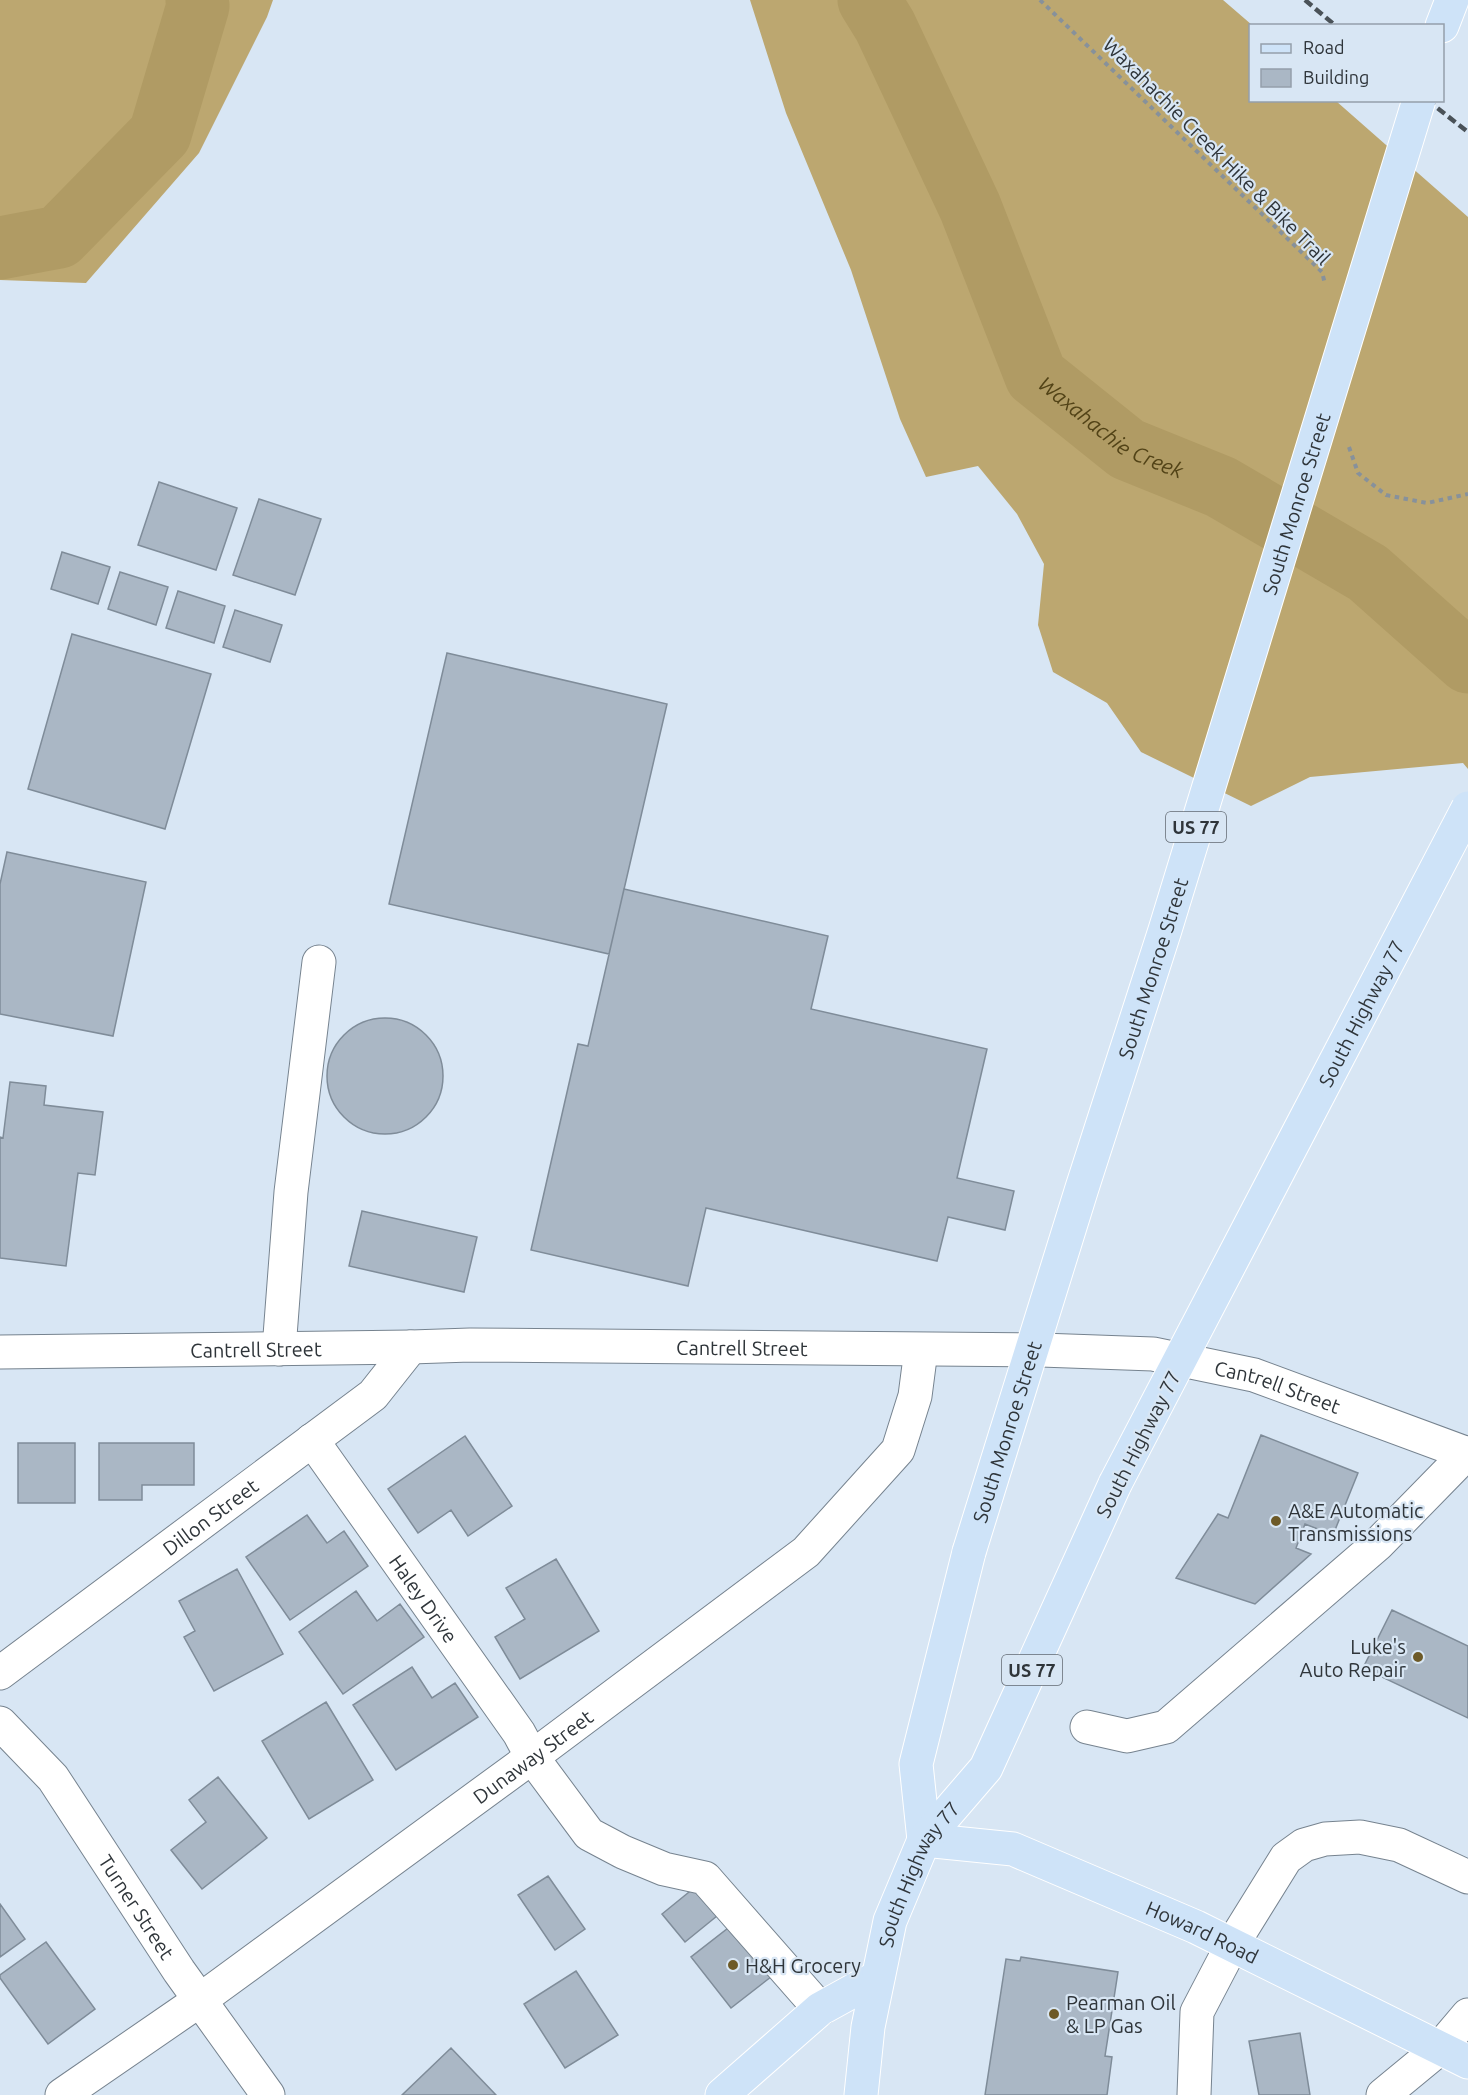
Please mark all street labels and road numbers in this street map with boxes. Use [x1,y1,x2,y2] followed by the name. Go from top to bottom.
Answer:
[1099,33,1335,269] street label: Waxahachie Creek Hike & Bike Trail
[1257,410,1334,597] street label: South Monroe Street
[1166,812,1226,842] road number: US 77
[1113,875,1192,1062] street label: South Monroe Street
[1313,936,1408,1090] street label: South Highway 77
[676,1335,808,1359] street label: Cantrell Street
[190,1337,322,1361] street label: Cantrell Street
[967,1338,1045,1525] street label: South Monroe Street
[1212,1356,1344,1417] street label: Cantrell Street
[1091,1367,1185,1521] street label: South Highway 77
[158,1473,262,1559] street label: Dillon Street
[385,1550,463,1647] street label: Haley Drive
[1002,1655,1062,1685] road number: US 77
[468,1704,597,1808] street label: Dunaway Street
[873,1797,964,1949] street label: South Highway 77
[95,1850,180,1963] street label: Turner Street
[1143,1896,1262,1968] street label: Howard Road

